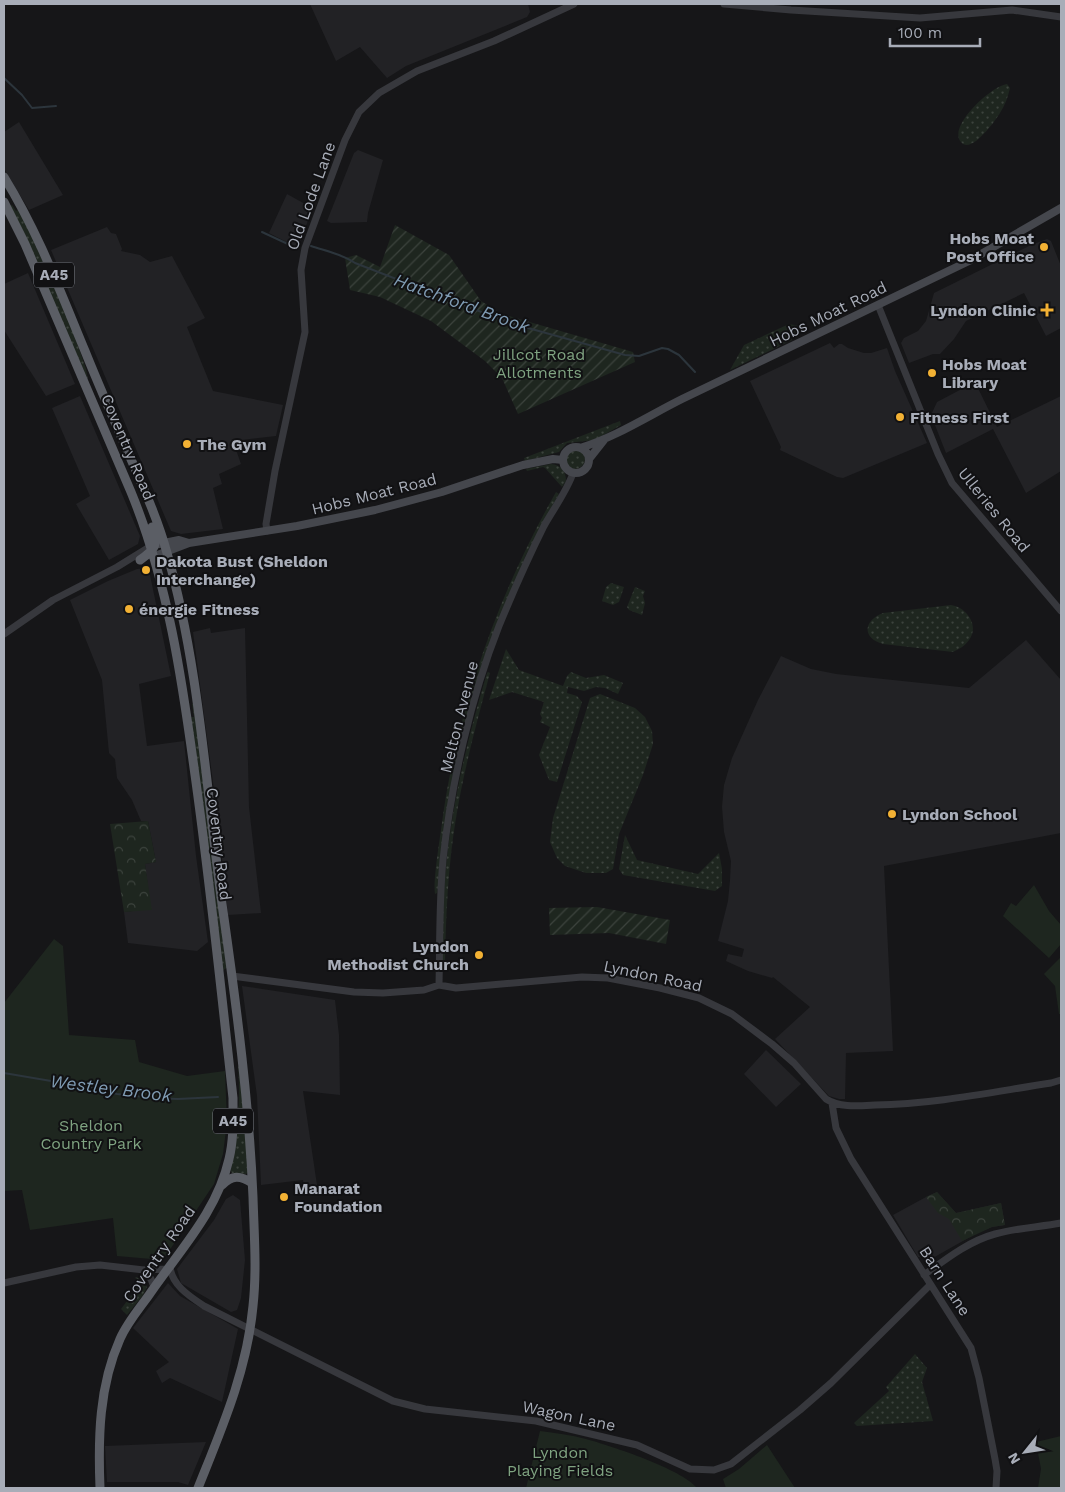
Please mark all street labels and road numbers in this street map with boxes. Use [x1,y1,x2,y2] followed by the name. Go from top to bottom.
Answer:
[283,139,339,253] street label: Old Lode Lane
[34,262,74,288] road number: A45
[766,277,890,351] street label: Hobs Moat Road
[97,391,159,503] street label: Coventry Road
[954,464,1034,556] street label: Ulleries Road
[309,469,439,519] street label: Hobs Moat Road
[436,659,482,775] street label: Melton Avenue
[203,786,235,902] street label: Coventry Road
[602,956,704,996] street label: Lyndon Road
[213,1108,253,1134] road number: A45
[119,1202,199,1306] street label: Coventry Road
[915,1243,975,1319] street label: Barn Lane
[521,1397,617,1435] street label: Wagon Lane

